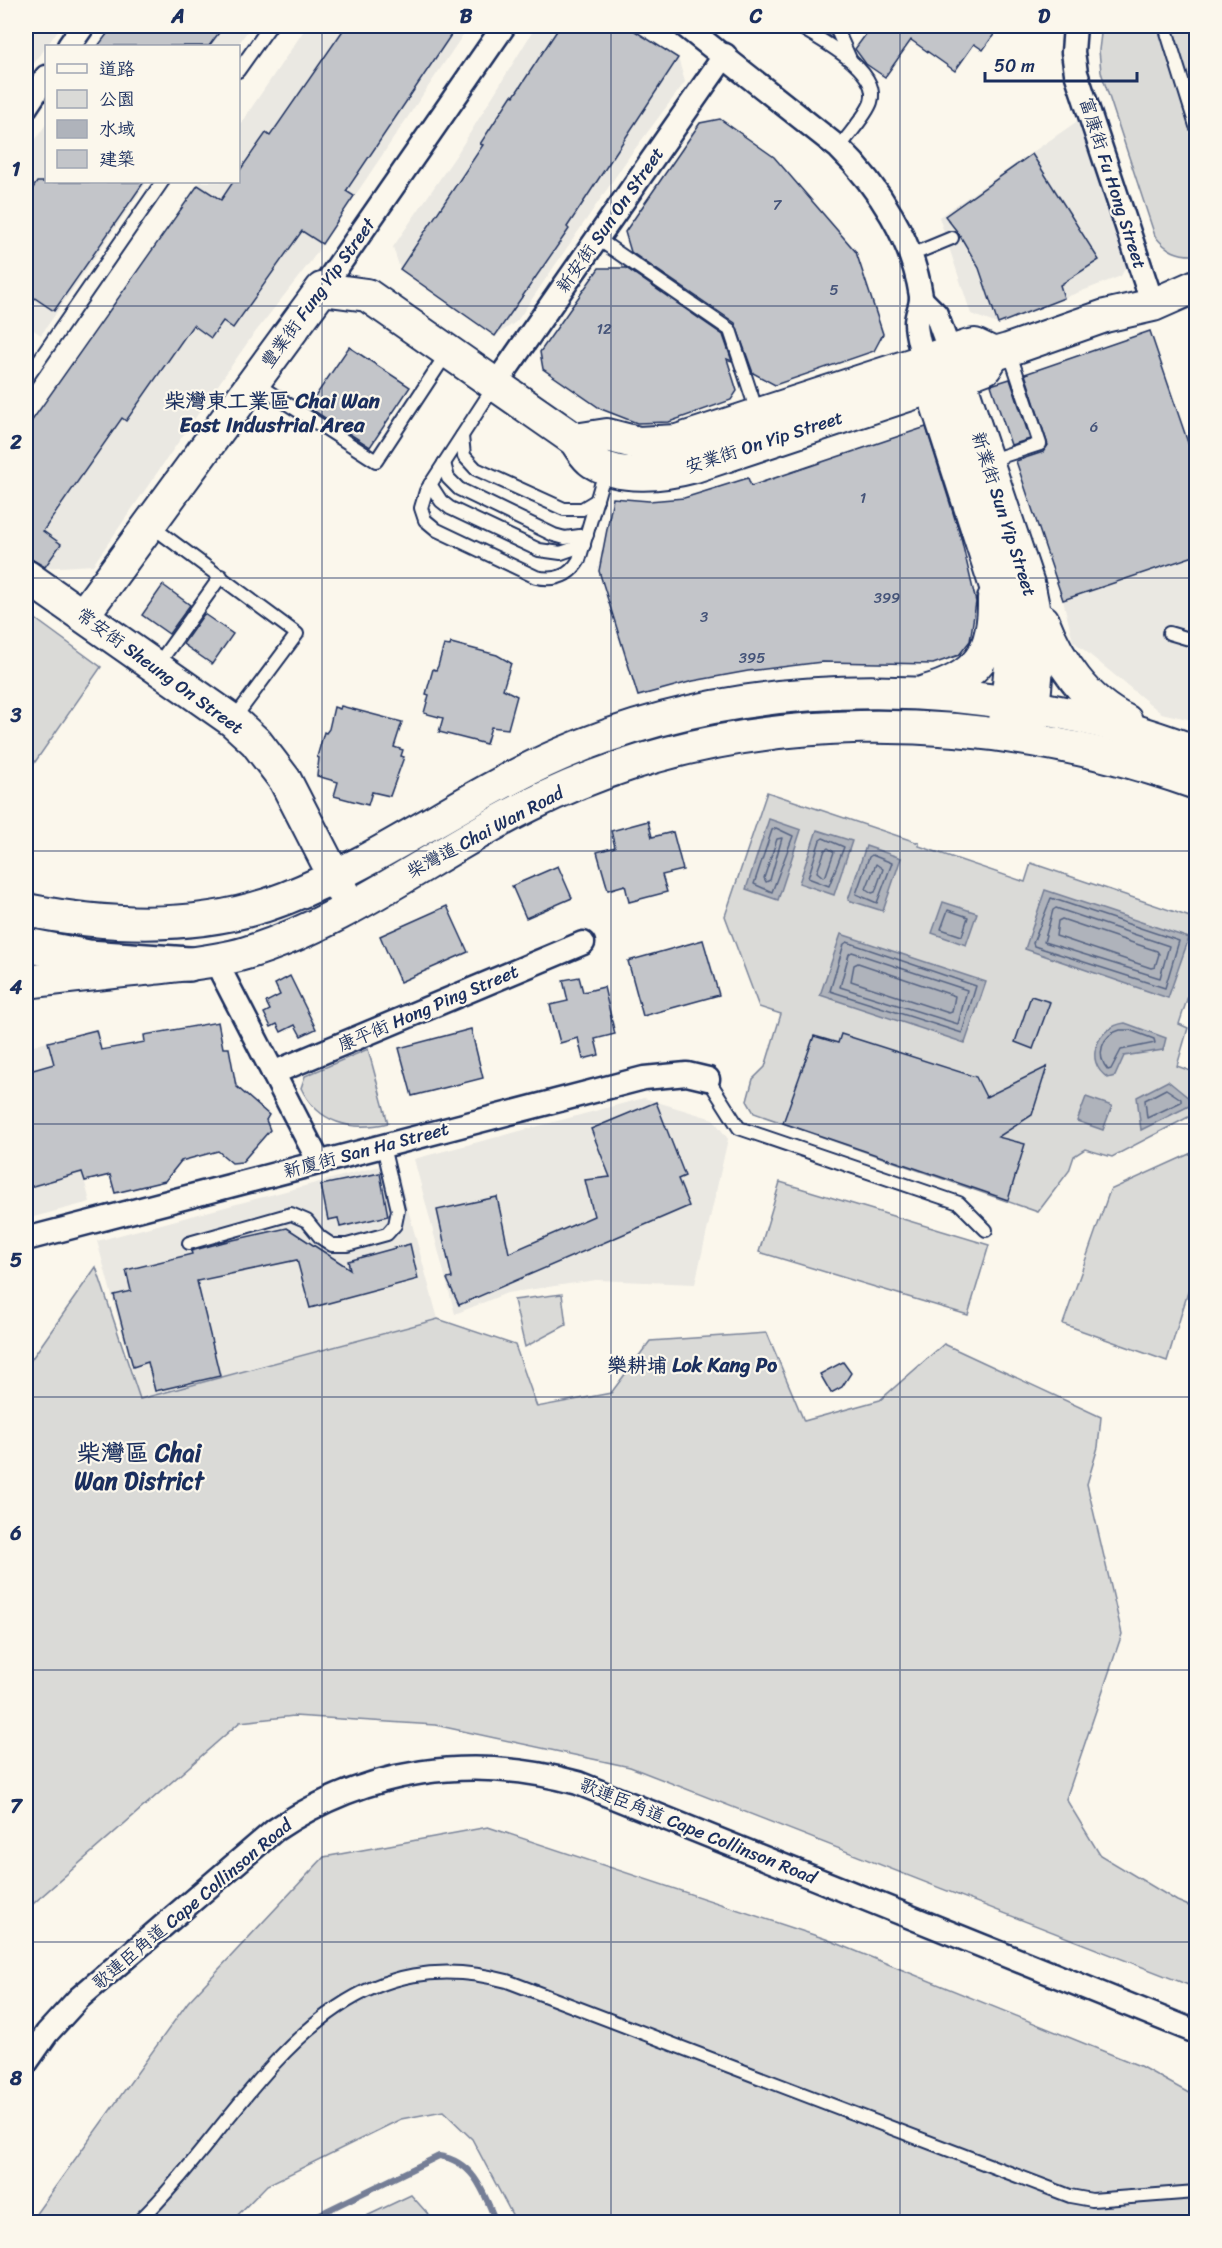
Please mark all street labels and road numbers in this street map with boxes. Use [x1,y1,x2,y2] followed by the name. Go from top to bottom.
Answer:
[1070,93,1156,273] street label: 富康街 Fu Hong Street
[547,140,673,300] street label: 新安街 Sun On Street
[252,210,384,375] street label: 豐業街 Fung Yip Street
[681,401,847,483] street label: 安業街 On Yip Street
[962,427,1046,601] street label: 新業街 Sun Yip Street
[69,599,251,743] street label: 常安街 Sheung On Street
[401,776,571,887] street label: 柴灣道 Chai Wan Road
[332,955,524,1061] street label: 康平街 Hong Ping Street
[280,1112,453,1188] street label: 新廈街 San Ha Street
[574,1769,823,1894] street label: 歌連臣角道 Cape Collinson Road
[85,1809,301,1998] street label: 歌連臣角道 Cape Collinson Road

